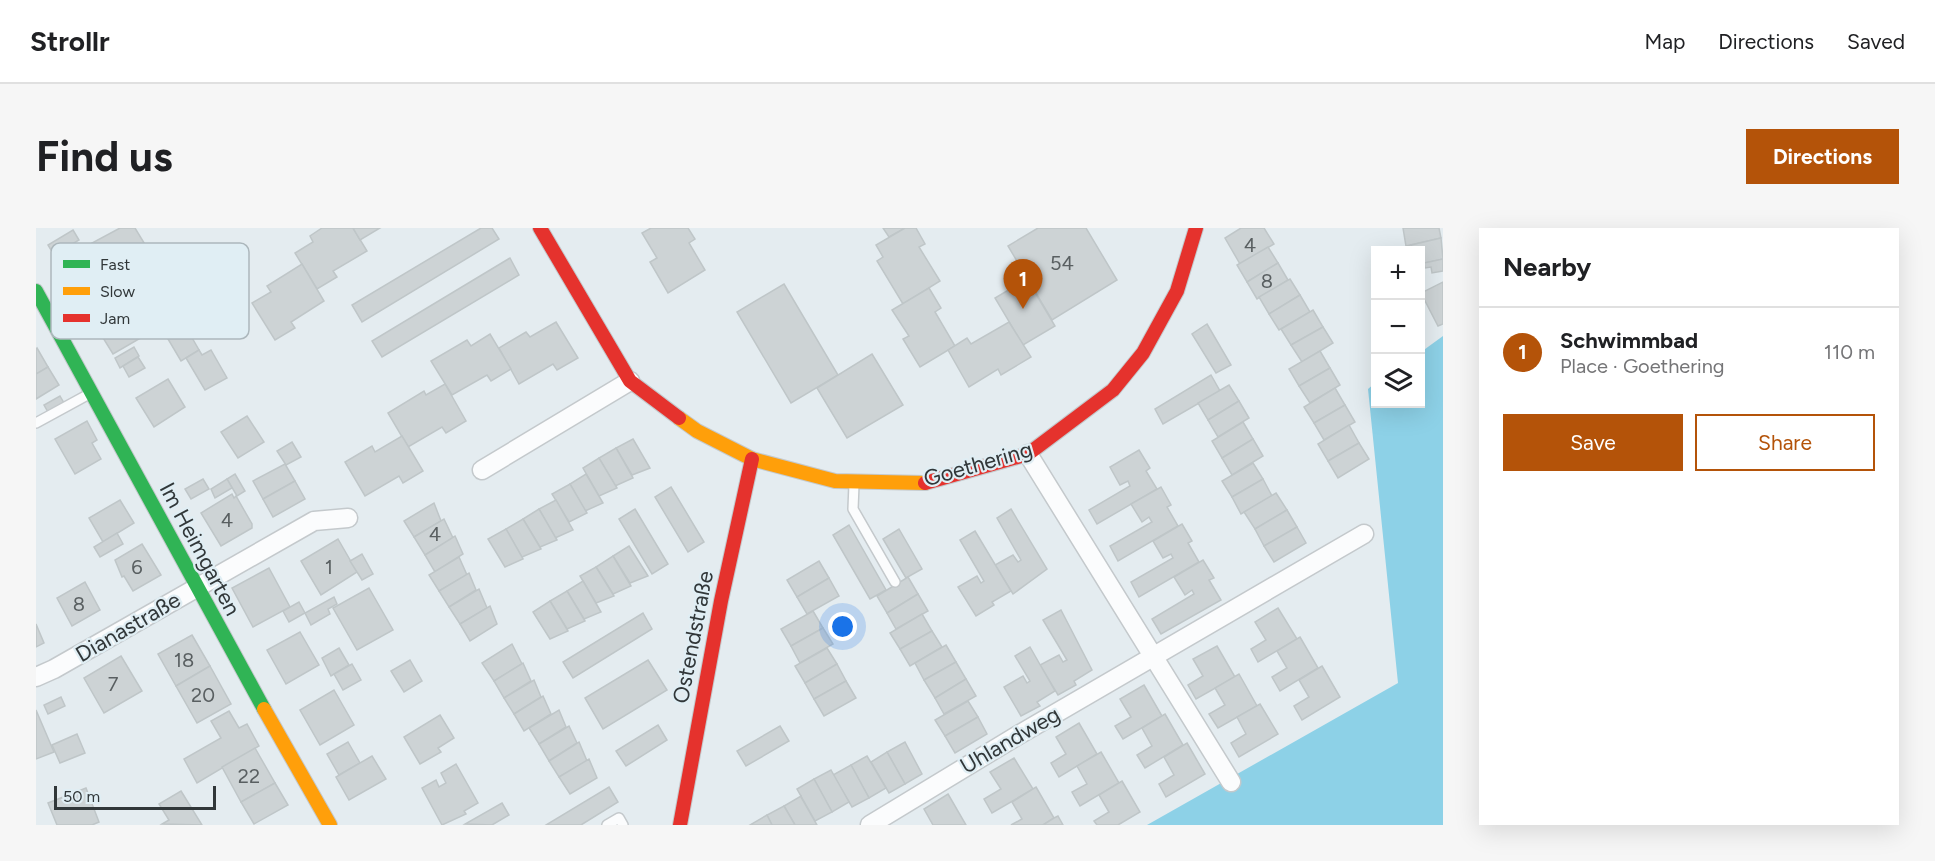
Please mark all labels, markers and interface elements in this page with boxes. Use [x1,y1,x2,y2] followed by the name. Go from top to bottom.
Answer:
[30,24,110,58] text: Strollr
[1644,29,1685,54] text: Map
[1718,29,1814,54] text: Directions
[1847,29,1905,54] text: Saved
[1746,129,1899,184] button: Directions
[36,131,173,182] text: Find us
[1244,233,1256,257] house number: 4
[51,243,249,339] legend
[1371,246,1425,408] map controls
[1371,246,1425,300] button: +
[1050,251,1074,275] house number: 54
[1503,251,1591,283] text: Nearby
[100,255,130,274] text: Fast
[1004,260,1042,309] pin: 1
[1261,269,1273,293] house number: 8
[100,282,135,301] text: Slow
[1371,300,1425,354] button: −
[100,309,130,328] text: Jam
[1560,327,1698,354] text: Schwimmbad
[1518,340,1527,364] text: 1
[1824,340,1875,364] text: 110 m
[1371,354,1425,408] button: layers
[1560,354,1725,378] text: Place · Goethering
[1503,414,1683,471] button: Save
[1695,414,1875,471] button: Share
[921,436,1035,492] street label: Goethering
[154,478,246,620] street label: Im Heimgarten
[221,508,233,532] house number: 4
[429,522,441,546] house number: 4
[131,555,143,579] house number: 6
[325,555,333,579] house number: 1
[667,568,719,706] street label: Ostendstraße
[71,586,185,668] street label: Dianastraße
[73,592,85,616] house number: 8
[828,612,857,641] your location
[174,648,194,672] house number: 18
[108,672,119,696] house number: 7
[191,683,215,707] house number: 20
[955,701,1065,779] street label: Uhlandweg
[238,764,260,788] house number: 22
[54,783,216,810] scale bar
[63,787,100,806] text: 50 m

